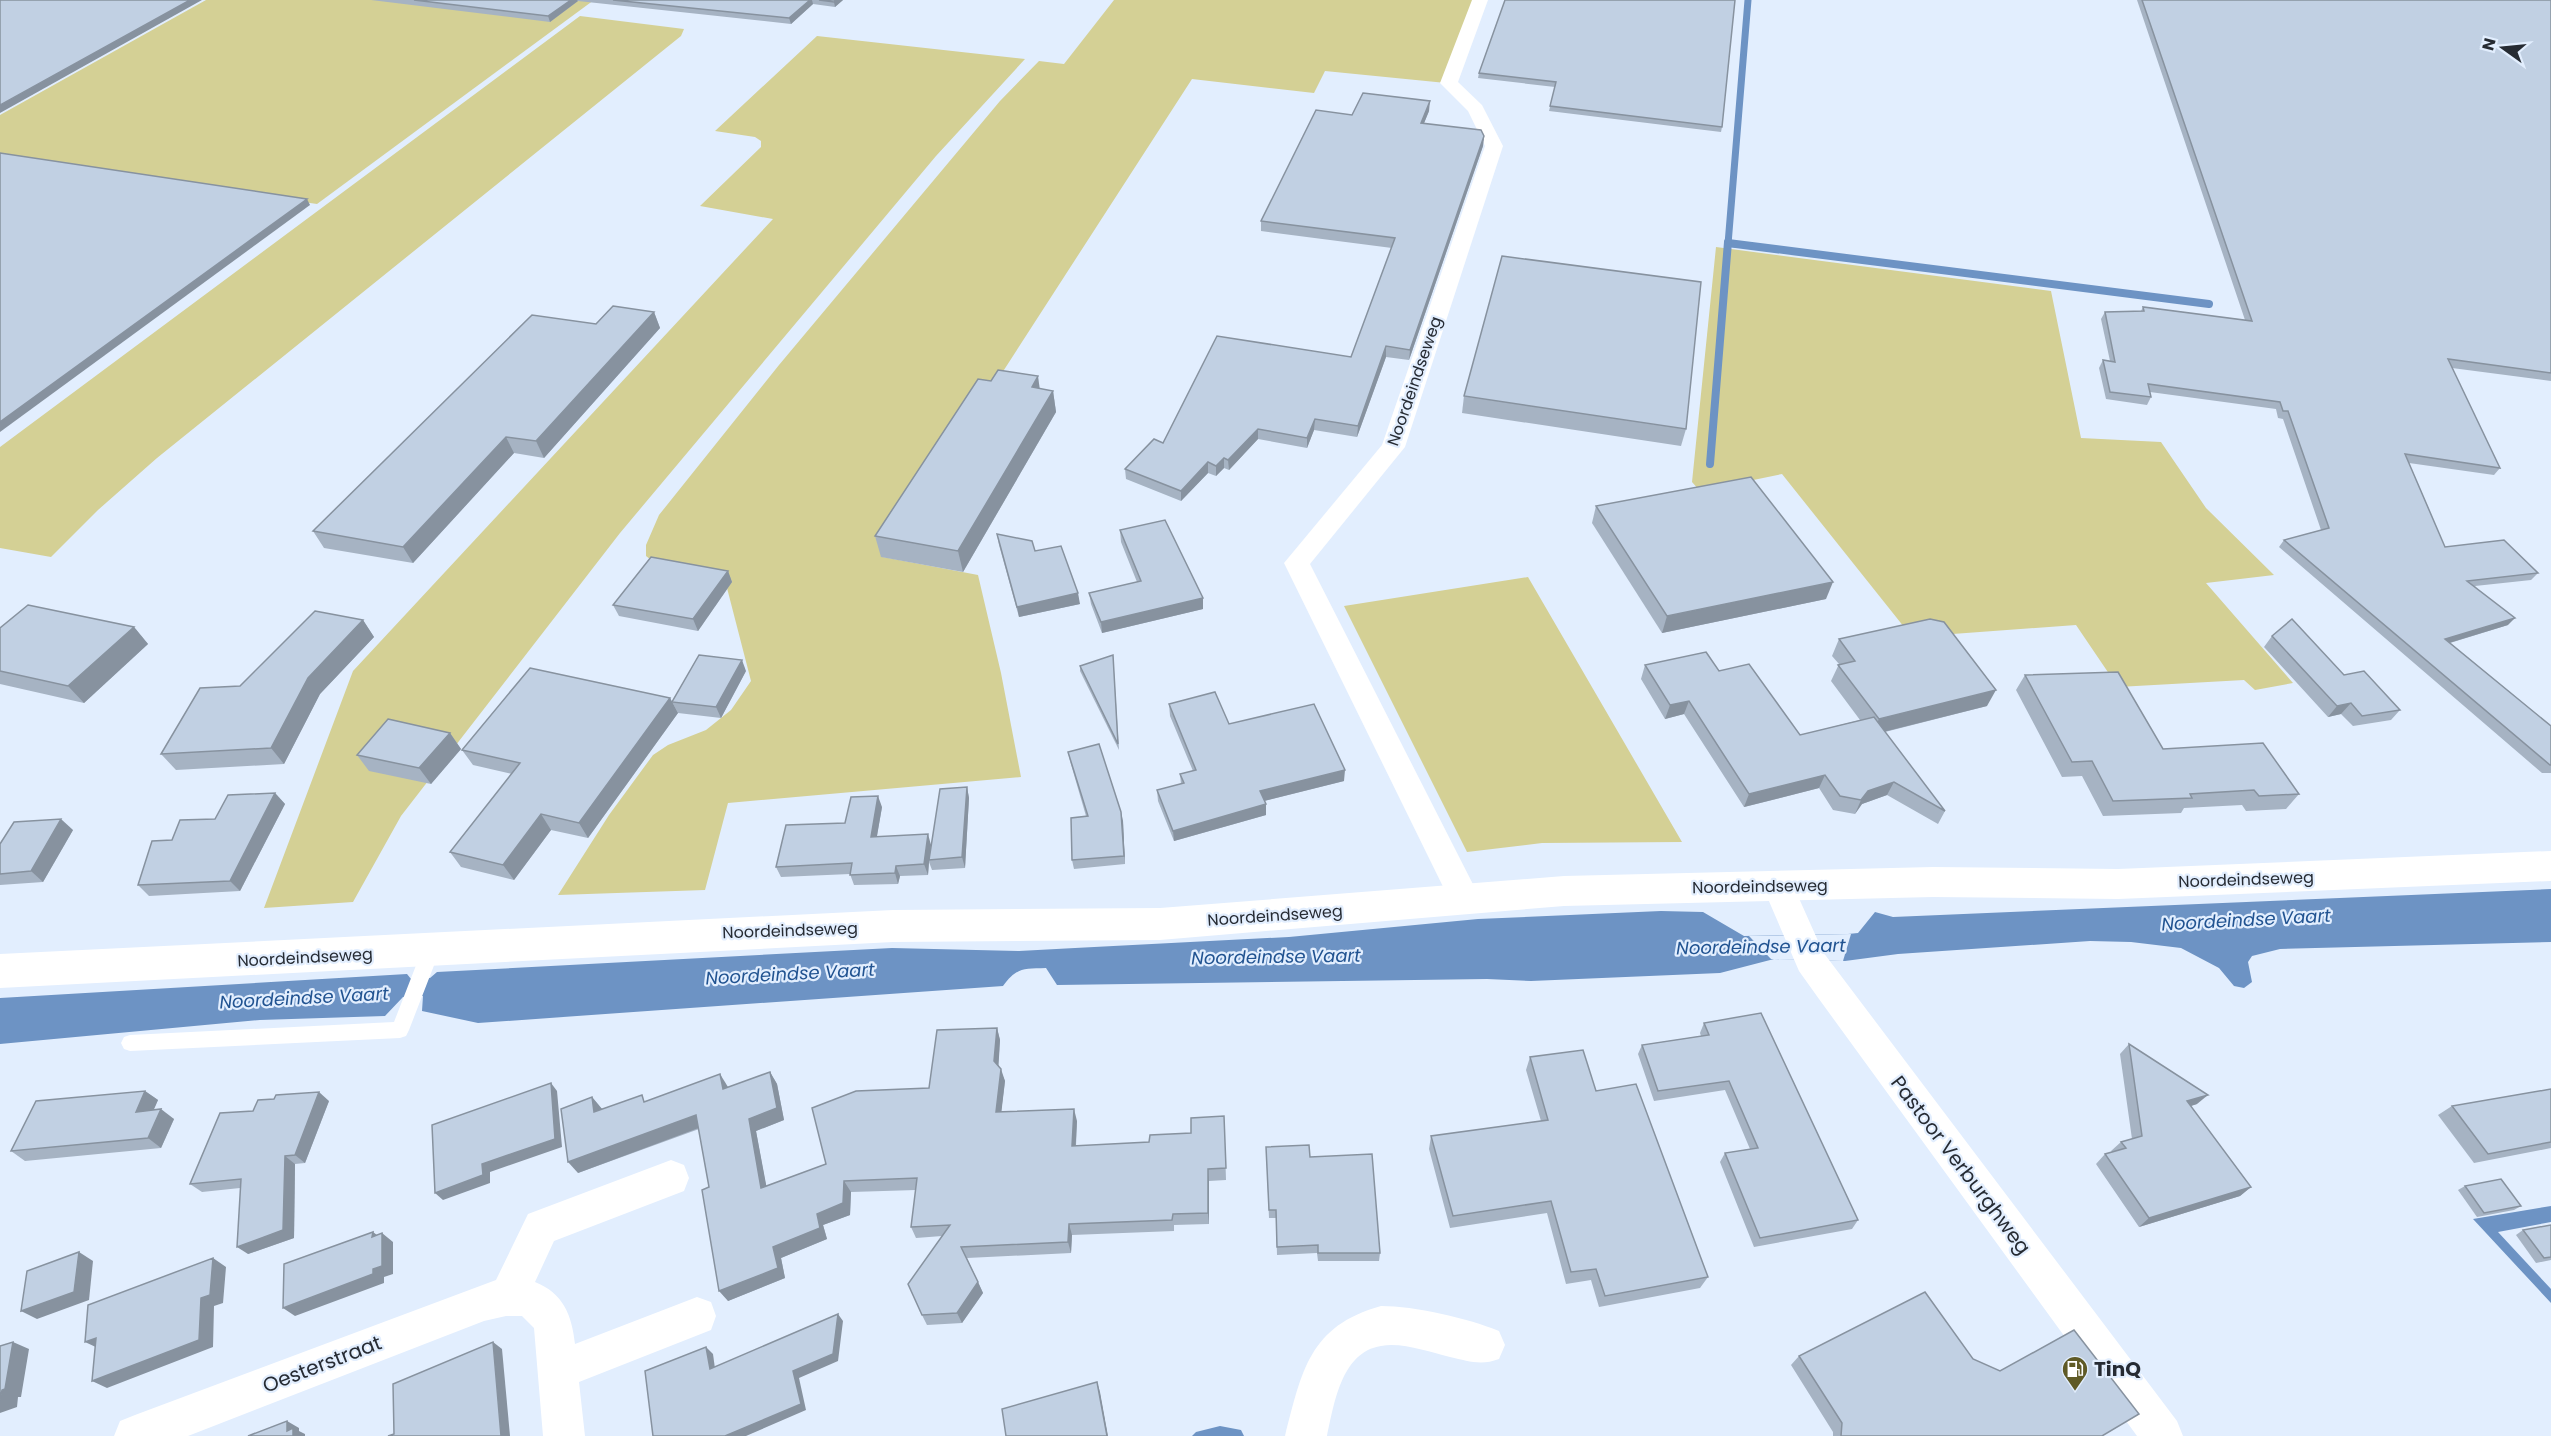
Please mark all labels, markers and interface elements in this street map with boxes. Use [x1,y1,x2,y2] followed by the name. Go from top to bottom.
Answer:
[2473,18,2533,78] north arrow
[2476,35,2502,53] text: N
[1382,313,1447,449] street label: Noordeindseweg
[2178,866,2314,893] street label: Noordeindseweg
[1692,874,1828,899] street label: Noordeindseweg
[1207,899,1343,932] street label: Noordeindseweg
[2161,903,2332,936] water label: Noordeindse Vaart
[722,917,858,944] street label: Noordeindseweg
[1676,933,1846,960] water label: Noordeindse Vaart
[237,942,373,973] street label: Noordeindseweg
[1191,943,1361,970] water label: Noordeindse Vaart
[705,957,876,990] water label: Noordeindse Vaart
[219,981,390,1014] water label: Noordeindse Vaart
[1885,1070,2037,1260] street label: Pastoor Verburghweg
[259,1328,385,1400] street label: Oesterstraat
[2060,1354,2090,1392] fuel station icon: TinQ
[2094,1355,2141,1383] place label: TinQ

